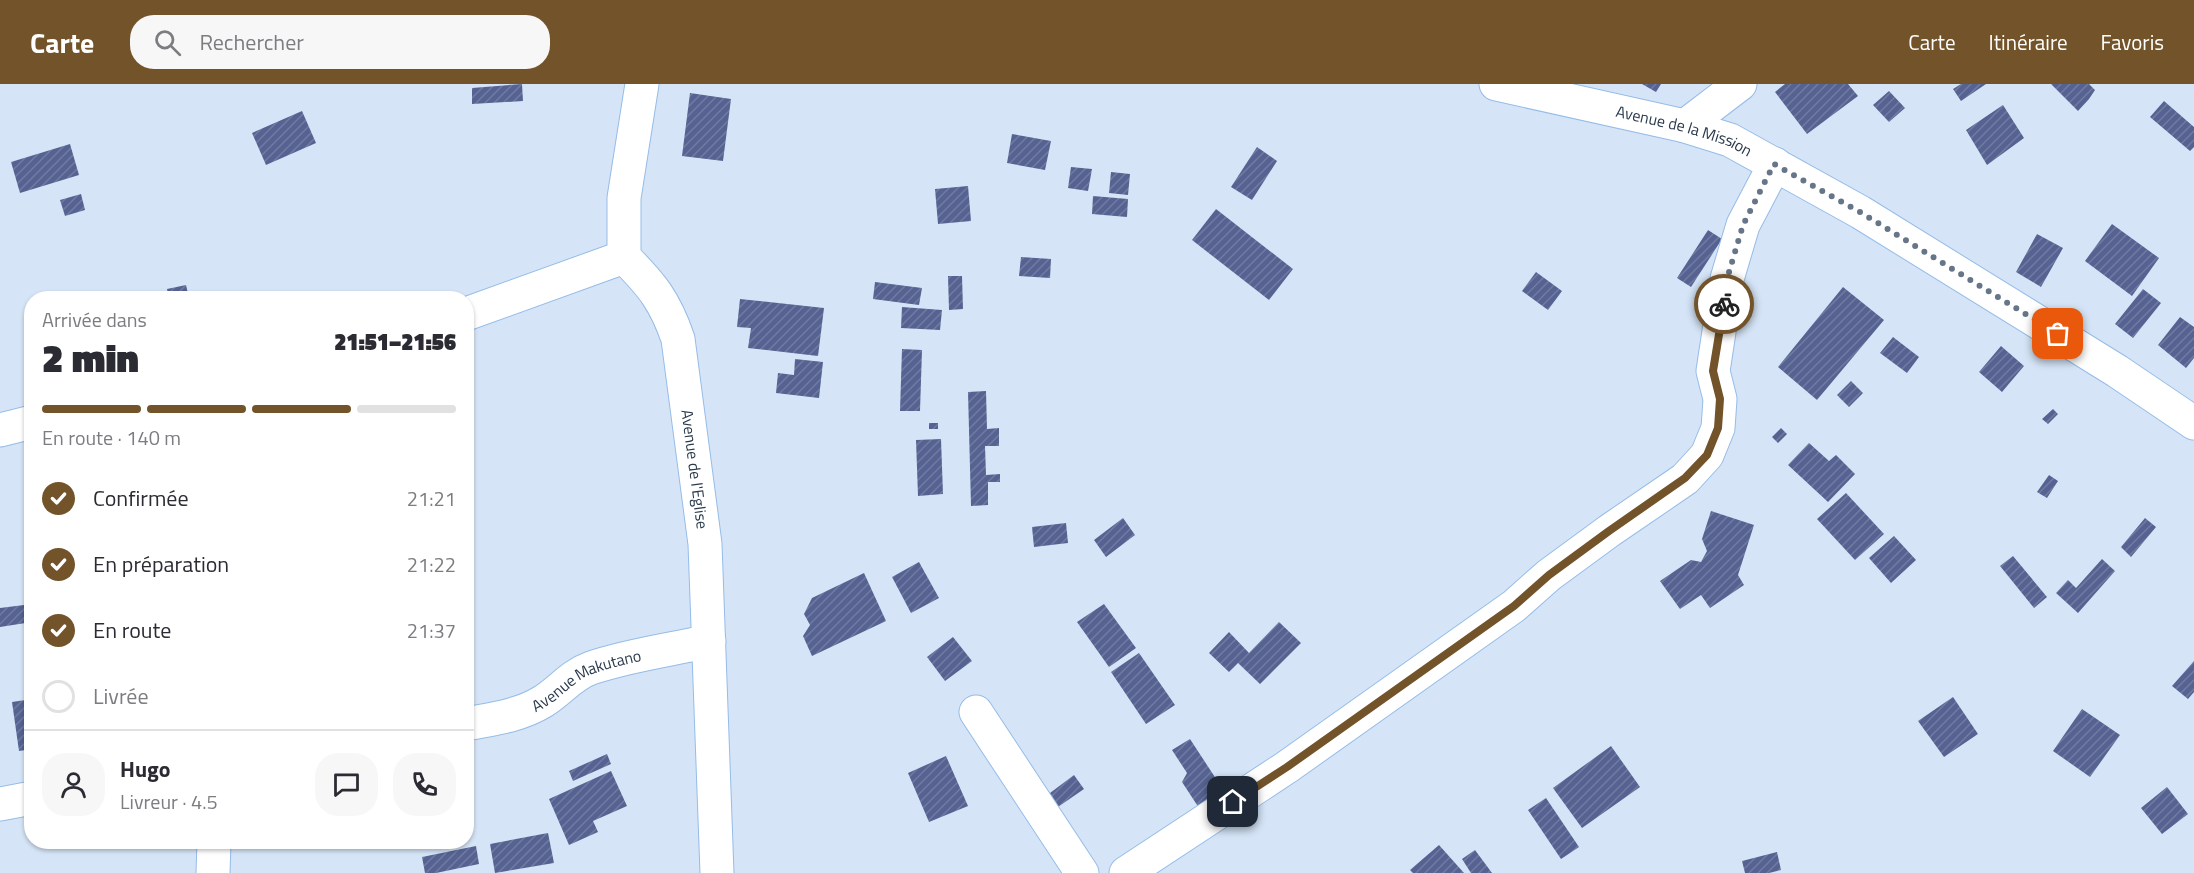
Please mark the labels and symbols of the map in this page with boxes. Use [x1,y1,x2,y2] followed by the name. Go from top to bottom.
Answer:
[1614,99,1757,162] street label: Avenue de la Mission
[1694,274,1754,334] courier
[2032,308,2083,359] pin
[675,408,715,530] street label: Avenue de l'Eglise
[527,643,643,718] street label: Avenue Makutano
[1207,776,1258,827] pin

